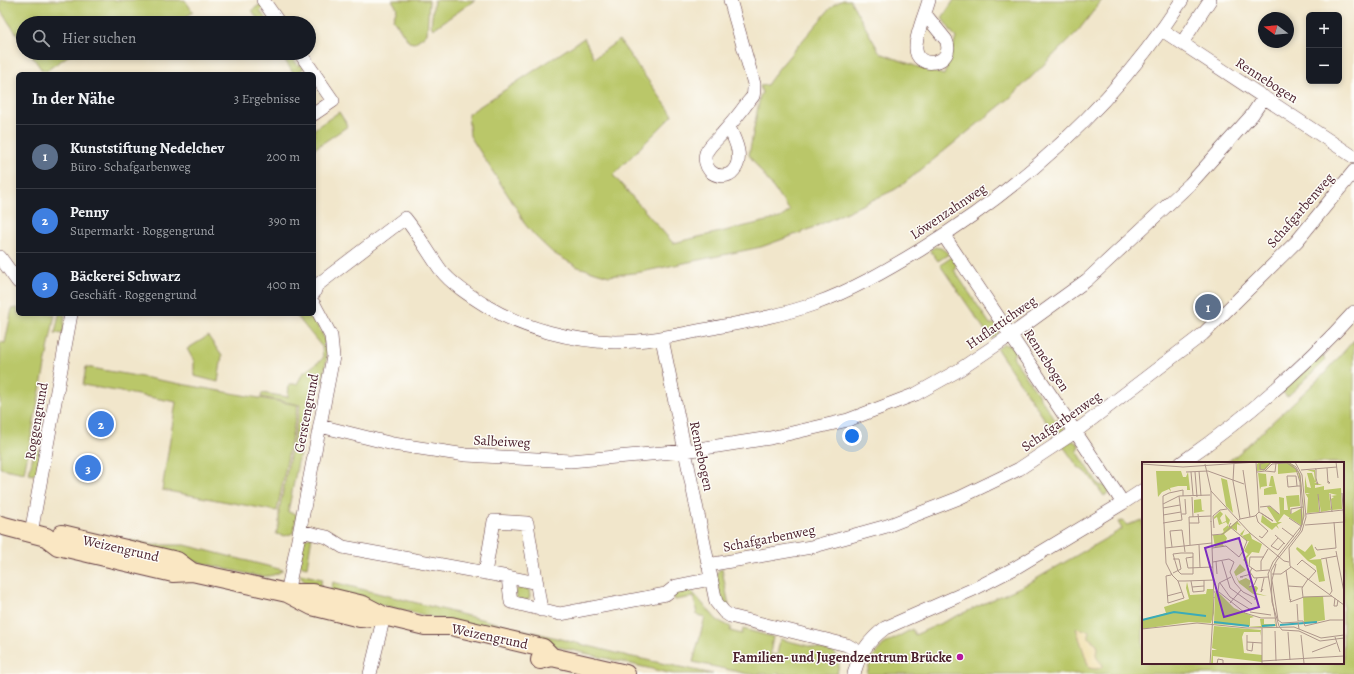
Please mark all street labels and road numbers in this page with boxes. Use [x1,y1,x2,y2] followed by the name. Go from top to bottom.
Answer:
[1232,53,1302,108] street label: Rennebogen
[1262,169,1338,252] street label: Schafgarbenweg
[906,179,990,244] street label: Löwenzahnweg
[962,291,1040,354] street label: Huflattichweg
[1019,325,1074,396] street label: Rennebogen
[290,372,324,454] street label: Gerstengrund
[20,380,53,461] street label: Roggengrund
[1017,387,1105,456] street label: Schafgarbenweg
[685,419,718,493] street label: Rennebogen
[473,431,531,452] street label: Salbeiweg
[721,520,817,557] street label: Schafgarbenweg
[80,530,161,567] street label: Weizengrund
[449,619,530,654] street label: Weizengrund

